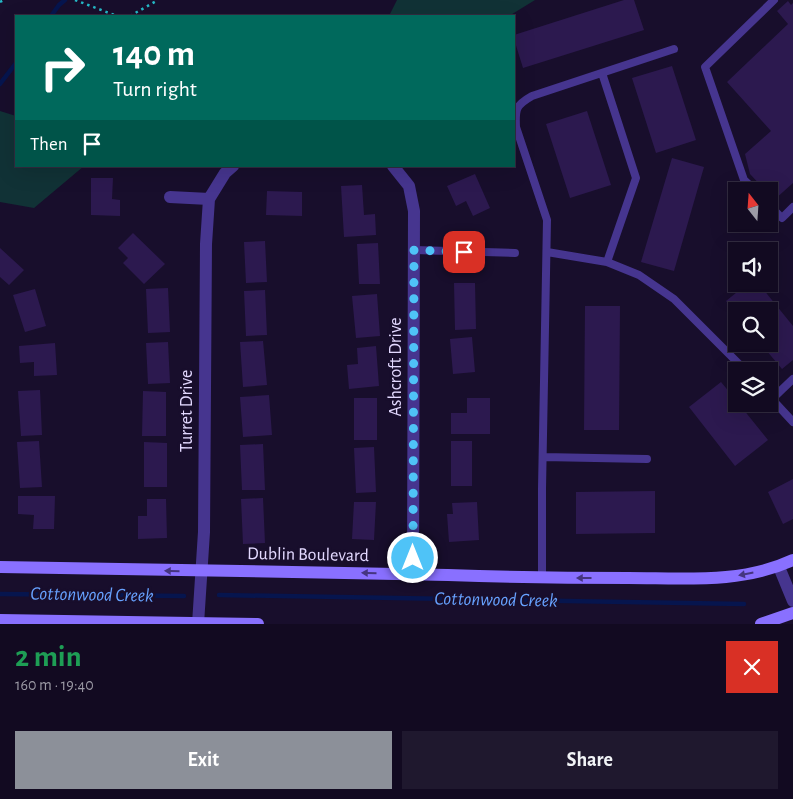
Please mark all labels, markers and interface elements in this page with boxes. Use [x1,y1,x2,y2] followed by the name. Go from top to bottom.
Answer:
[30,35,95,100] icon: right
[113,37,195,72] text: 140 m
[113,78,197,100] text: Turn right
[78,130,106,158] icon: arrive
[30,135,68,154] text: Then
[728,182,778,232] north arrow
[728,182,778,412] map controls
[443,231,485,273] pin
[450,238,478,266] icon: arrive
[728,242,778,292] button: sound
[728,302,778,352] button: search
[387,317,405,417] street label: Ashcroft Drive
[728,362,778,412] button: layers
[178,370,196,452] street label: Turret Drive
[386,531,438,583] position arrow
[247,545,369,565] street label: Dublin Boulevard
[164,566,180,574] one-way arrow
[361,569,377,577] one-way arrow
[738,570,754,578] one-way arrow
[576,574,592,582] one-way arrow
[30,584,154,606] water label: Cottonwood Creek
[434,589,558,611] water label: Cottonwood Creek
[726,641,778,693] button: close
[15,642,82,672] text: 2 min
[15,677,94,693] text: 160 m · 19:40
[15,731,392,789] button: Exit
[402,731,778,789] button: Share

